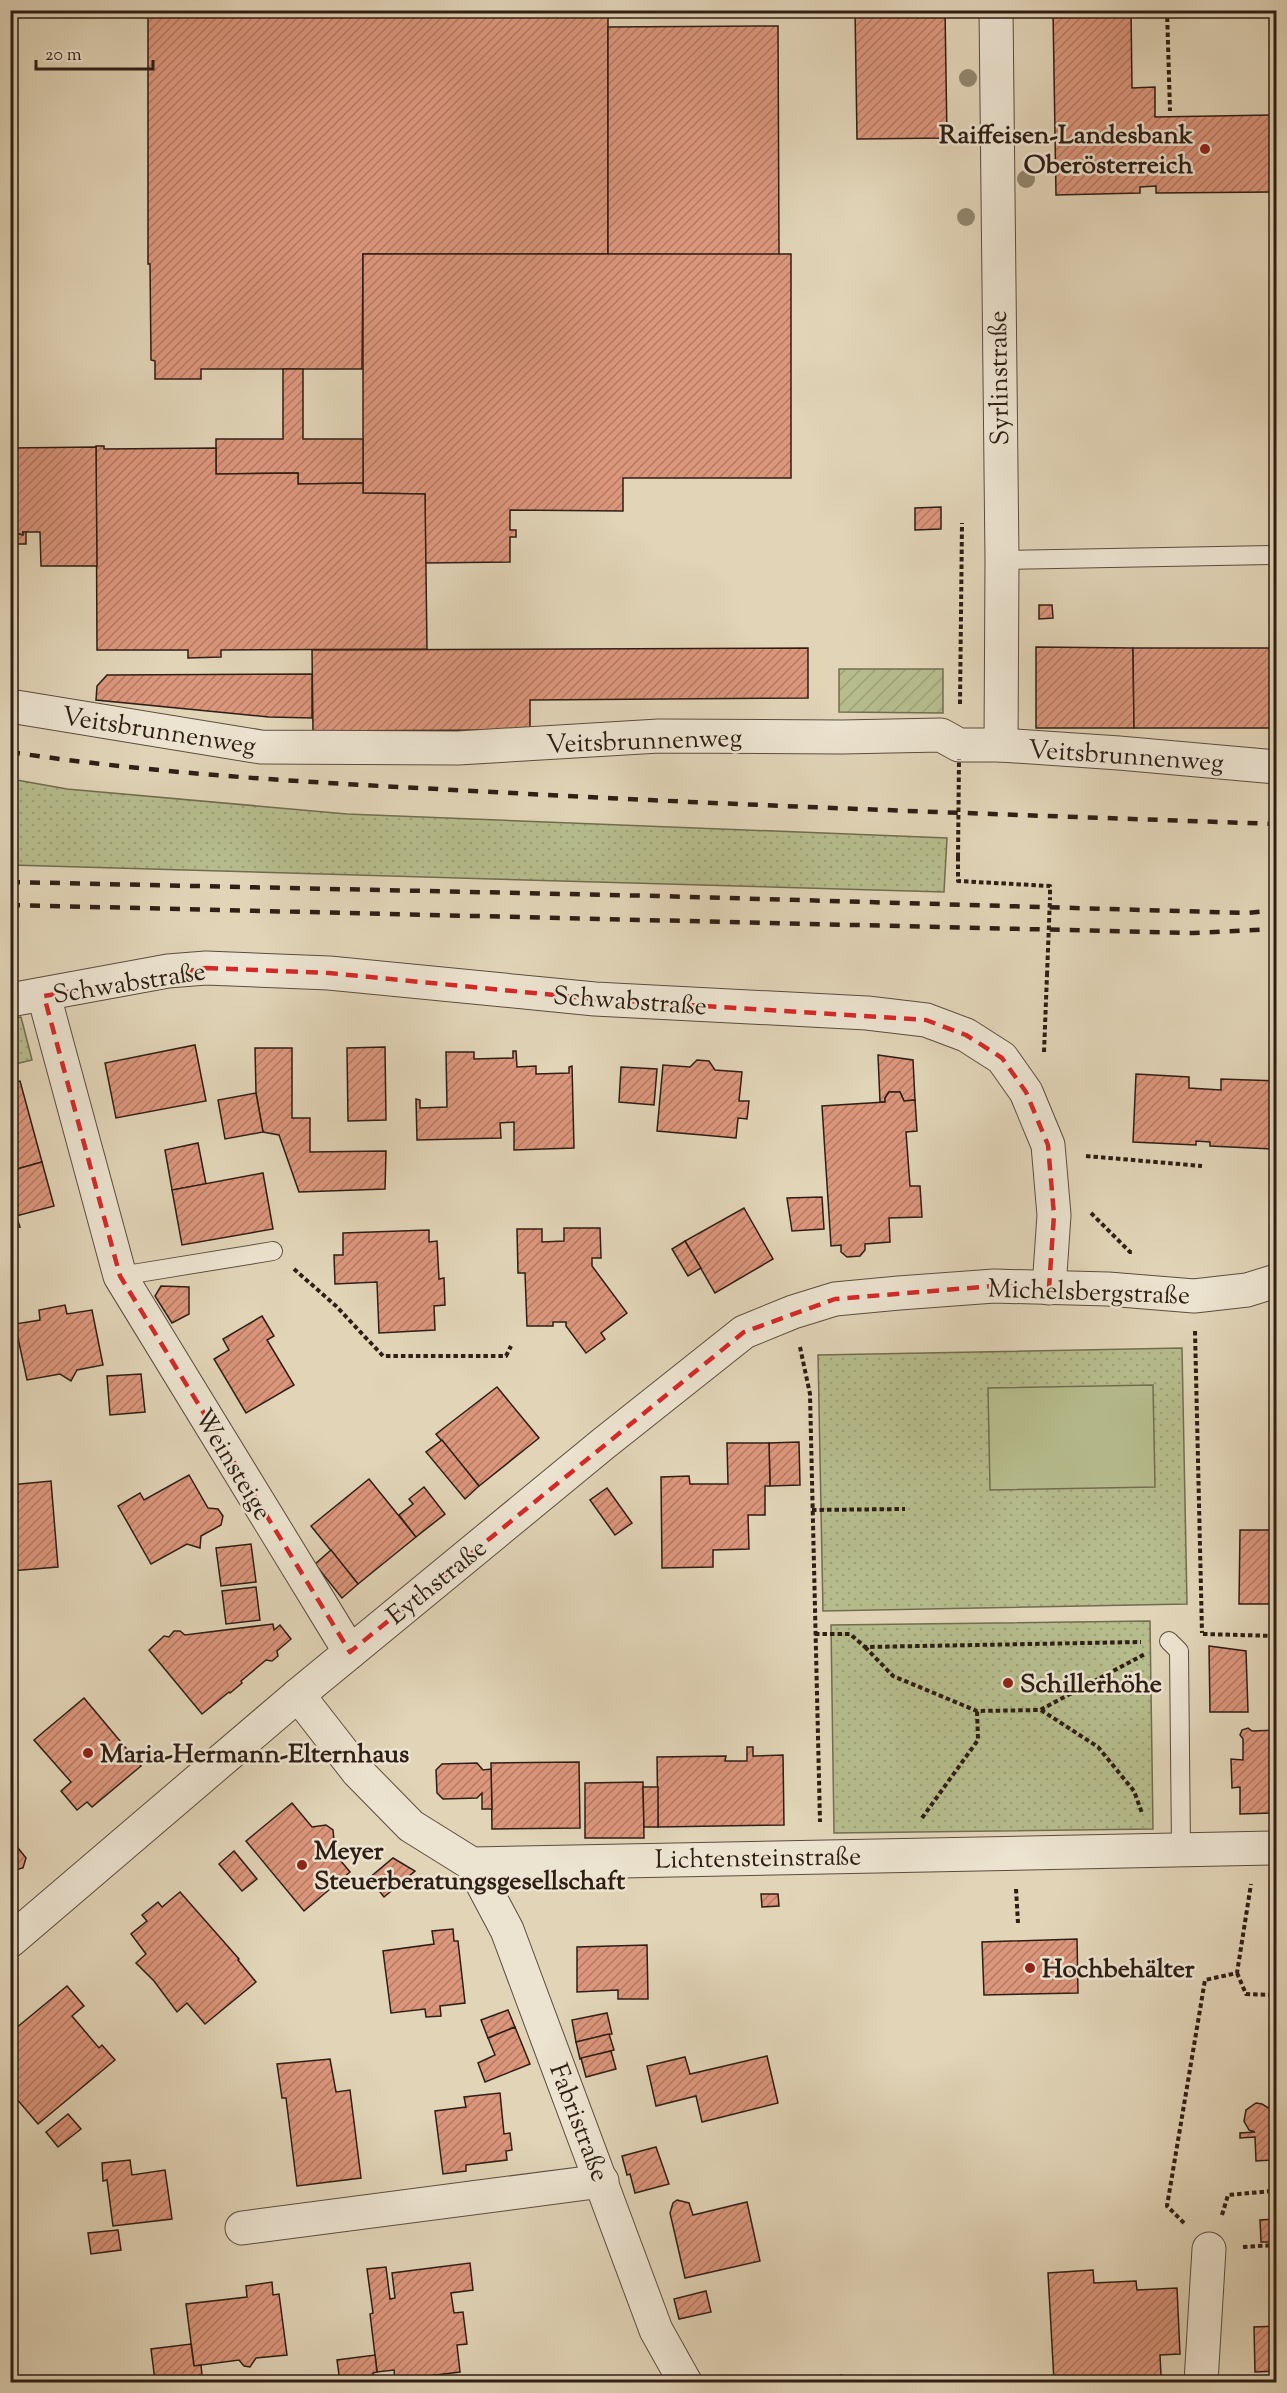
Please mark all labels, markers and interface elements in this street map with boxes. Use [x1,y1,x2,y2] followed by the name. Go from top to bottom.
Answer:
[36,33,153,71] scale bar
[45,43,82,69] text: 20 m
[939,118,1194,185] place label: Raiffeisen-Landesbank Oberösterreich
[1198,142,1212,156] marker: Raiffeisen-Landesbank Oberösterreich
[981,310,1020,446] street label: Syrlinstraße
[59,699,258,766] street label: Veitsbrunnenweg
[545,721,743,764] street label: Veitsbrunnenweg
[1027,732,1225,783] street label: Veitsbrunnenweg
[50,954,208,1015] street label: Schwabstraße
[552,979,708,1026] street label: Schwabstraße
[987,1271,1191,1316] street label: Michelsbergstraße
[184,1402,280,1528] street label: Weinsteige
[380,1531,496,1635] street label: Eythstraße
[1020,1667,1162,1704] place label: Schillerhöhe
[1001,1676,1015,1690] marker: Schillerhöhe
[100,1737,409,1774] place label: Maria-Hermann-Elternhaus
[81,1746,95,1760] marker: Maria-Hermann-Elternhaus
[314,1834,625,1901] place label: Meyer Steuerberatungsgesellschaft
[654,1839,862,1880] street label: Lichtensteinstraße
[295,1858,309,1872] marker: Meyer Steuerberatungsgesellschaft
[1042,1952,1195,1989] place label: Hochbehälter
[1023,1961,1037,1975] marker: Hochbehälter
[538,2058,617,2187] street label: Fabristraße

